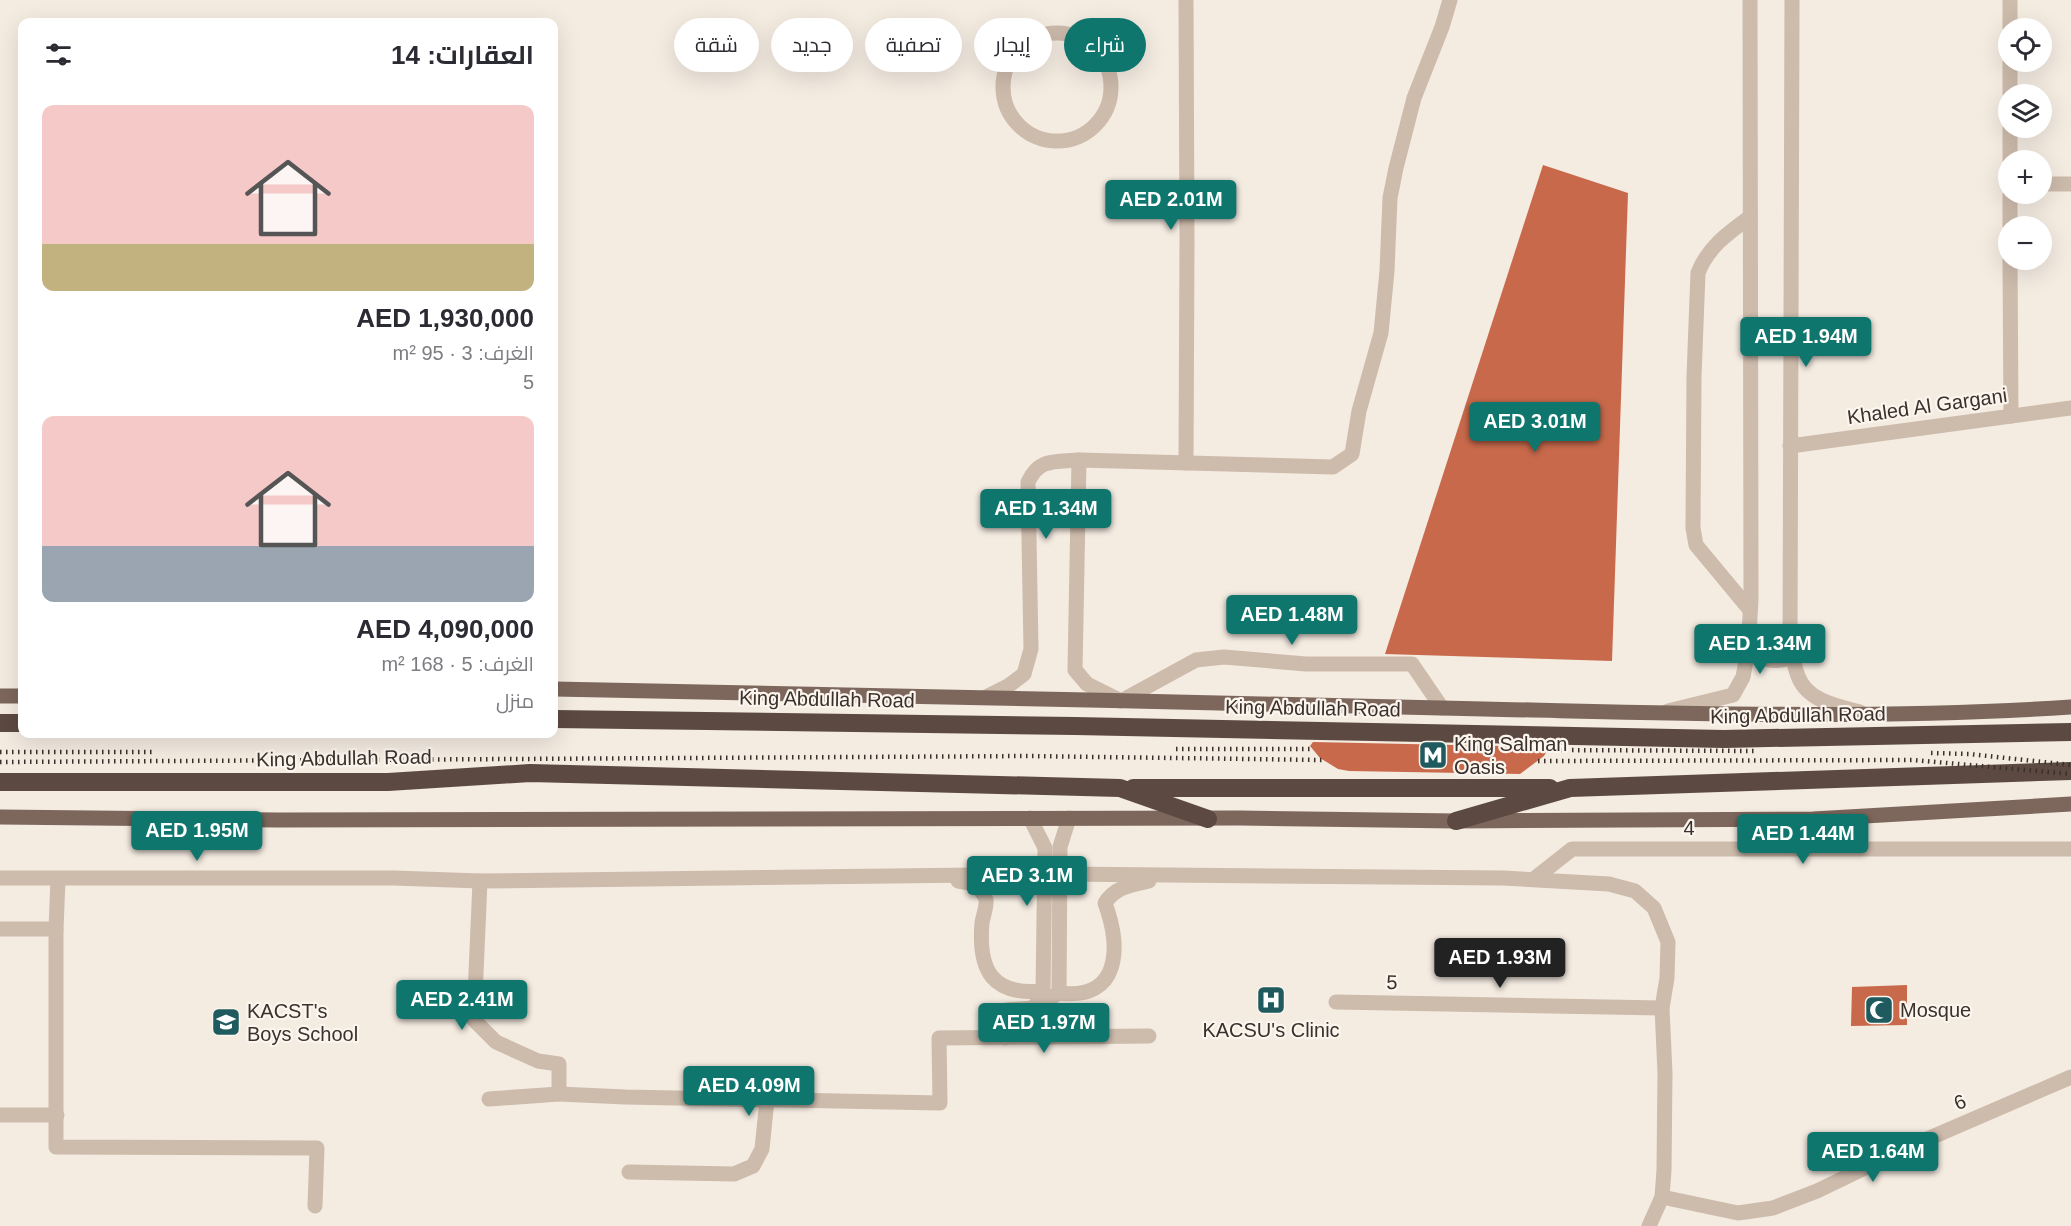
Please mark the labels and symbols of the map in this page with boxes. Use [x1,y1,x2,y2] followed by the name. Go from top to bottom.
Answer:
[1102,180,1240,231] pin: AED 2.01M
[1737,317,1875,368] pin: AED 1.94M
[1846,384,2008,428] street label: Khaled Al Gargani
[1466,402,1604,453] pin: AED 3.01M
[977,489,1115,540] pin: AED 1.34M
[1223,595,1361,646] pin: AED 1.48M
[1691,624,1829,675] pin: AED 1.34M
[739,686,915,712] street label: King Abdullah Road
[1225,695,1401,721] street label: King Abdullah Road
[1710,702,1886,728] street label: King Abdullah Road
[1454,733,1567,778] place label: King Salman Oasis
[1417,739,1449,771] metro station icon: King Salman Oasis
[256,745,432,771] street label: King Abdullah Road
[128,811,266,862] pin: AED 1.95M
[1734,814,1872,865] pin: AED 1.44M
[1683,817,1695,839] street label: 4
[965,856,1089,907] pin: AED 3.1M
[1431,938,1569,989] pin: AED 1.93M
[1386,971,1398,993] street label: 5
[393,980,531,1031] pin: AED 2.41M
[1255,984,1287,1016] hospital icon: KACSU's Clinic
[1863,994,1895,1026] mosque icon: Mosque
[1900,999,1971,1021] place label: Mosque
[247,1000,358,1045] place label: KACST's Boys School
[975,1003,1113,1054] pin: AED 1.97M
[210,1006,242,1038] school or university icon: KACST's Boys School
[1202,1019,1340,1041] place label: KACSU's Clinic
[680,1066,818,1117] pin: AED 4.09M
[1951,1090,1969,1114] street label: 6
[1804,1132,1942,1183] pin: AED 1.64M

